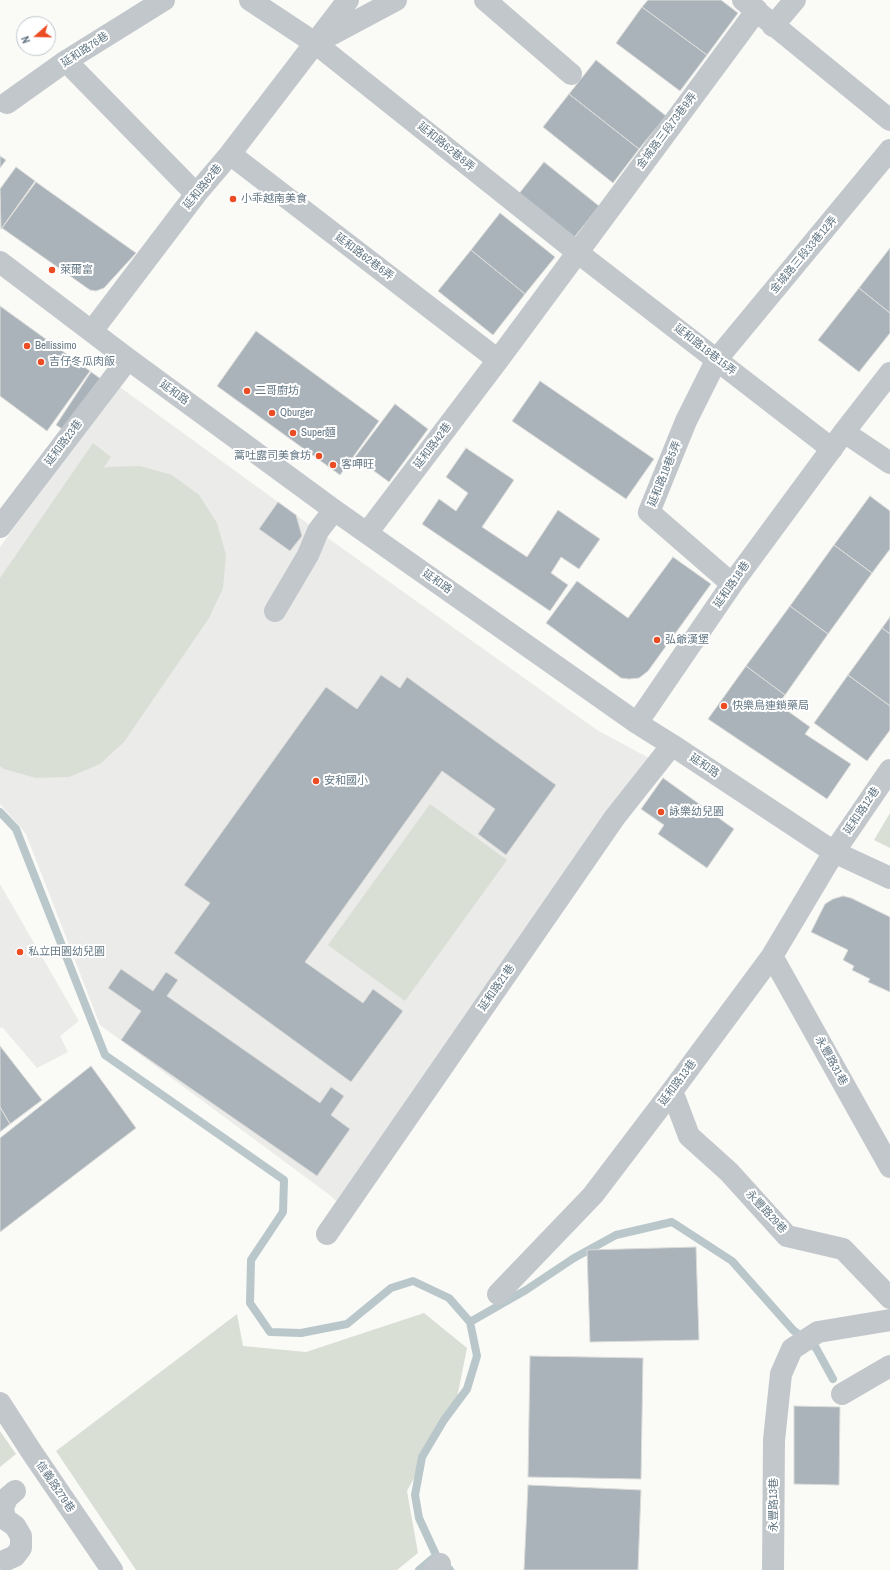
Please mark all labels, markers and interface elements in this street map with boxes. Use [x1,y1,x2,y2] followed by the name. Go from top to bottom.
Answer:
[16,16,56,56] north arrow
[59,30,111,70] street label: 延和路76巷
[18,34,33,45] text: N
[634,90,700,172] street label: 金城路三段73巷9弄
[415,120,477,174] street label: 延和路62巷8弄
[181,162,225,212] street label: 延和路62巷
[241,192,307,206] place label: 小乖越南美食
[228,194,238,204] marker: 小乖越南美食
[768,214,840,296] street label: 金城路三段33巷12弄
[332,231,396,283] street label: 延和路62巷6弄
[60,263,93,277] place label: 萊爾富
[47,265,57,275] marker: 萊爾富
[671,322,739,378] street label: 延和路18巷15弄
[35,339,77,353] place label: Bellissimo
[22,341,32,351] marker: Bellissimo
[49,355,115,369] place label: 吉仔冬瓜肉飯
[36,357,46,367] marker: 吉仔冬瓜肉飯
[157,378,191,408] street label: 延和路
[255,384,299,398] place label: 二哥廚坊
[242,386,252,396] marker: 二哥廚坊
[280,406,313,420] place label: Qburger
[267,408,277,418] marker: Qburger
[42,417,86,469] street label: 延和路23巷
[411,420,455,472] street label: 延和路42巷
[301,426,336,440] place label: Super麵
[288,428,298,438] marker: Super麵
[646,439,684,509] street label: 延和路18巷5弄
[234,449,311,463] place label: 蒿吐露司美食坊
[314,451,324,461] marker: 蒿吐露司美食坊
[341,458,374,472] place label: 客呷旺
[328,460,338,470] marker: 客呷旺
[711,559,753,611] street label: 延和路18巷
[420,567,454,597] street label: 延和路
[665,633,709,647] place label: 弘爺漢堡
[652,635,662,645] marker: 弘爺漢堡
[732,699,809,713] place label: 快樂鳥連鎖藥局
[719,701,729,711] marker: 快樂鳥連鎖藥局
[687,751,721,781] street label: 延和路
[324,774,368,788] place label: 安和國小
[311,776,321,786] marker: 安和國小
[841,785,883,837] street label: 延和路12巷
[669,805,724,819] place label: 詠樂幼兒園
[656,807,666,817] marker: 詠樂幼兒園
[28,945,105,959] place label: 私立田園幼兒園
[15,947,25,957] marker: 私立田園幼兒園
[476,962,518,1014] street label: 延和路21巷
[812,1034,850,1088] street label: 永豐路31巷
[656,1057,700,1109] street label: 延和路13巷
[743,1188,789,1236] street label: 永豐路29巷
[33,1459,77,1515] street label: 信義路279巷
[767,1478,781,1532] street label: 永豐路13巷

